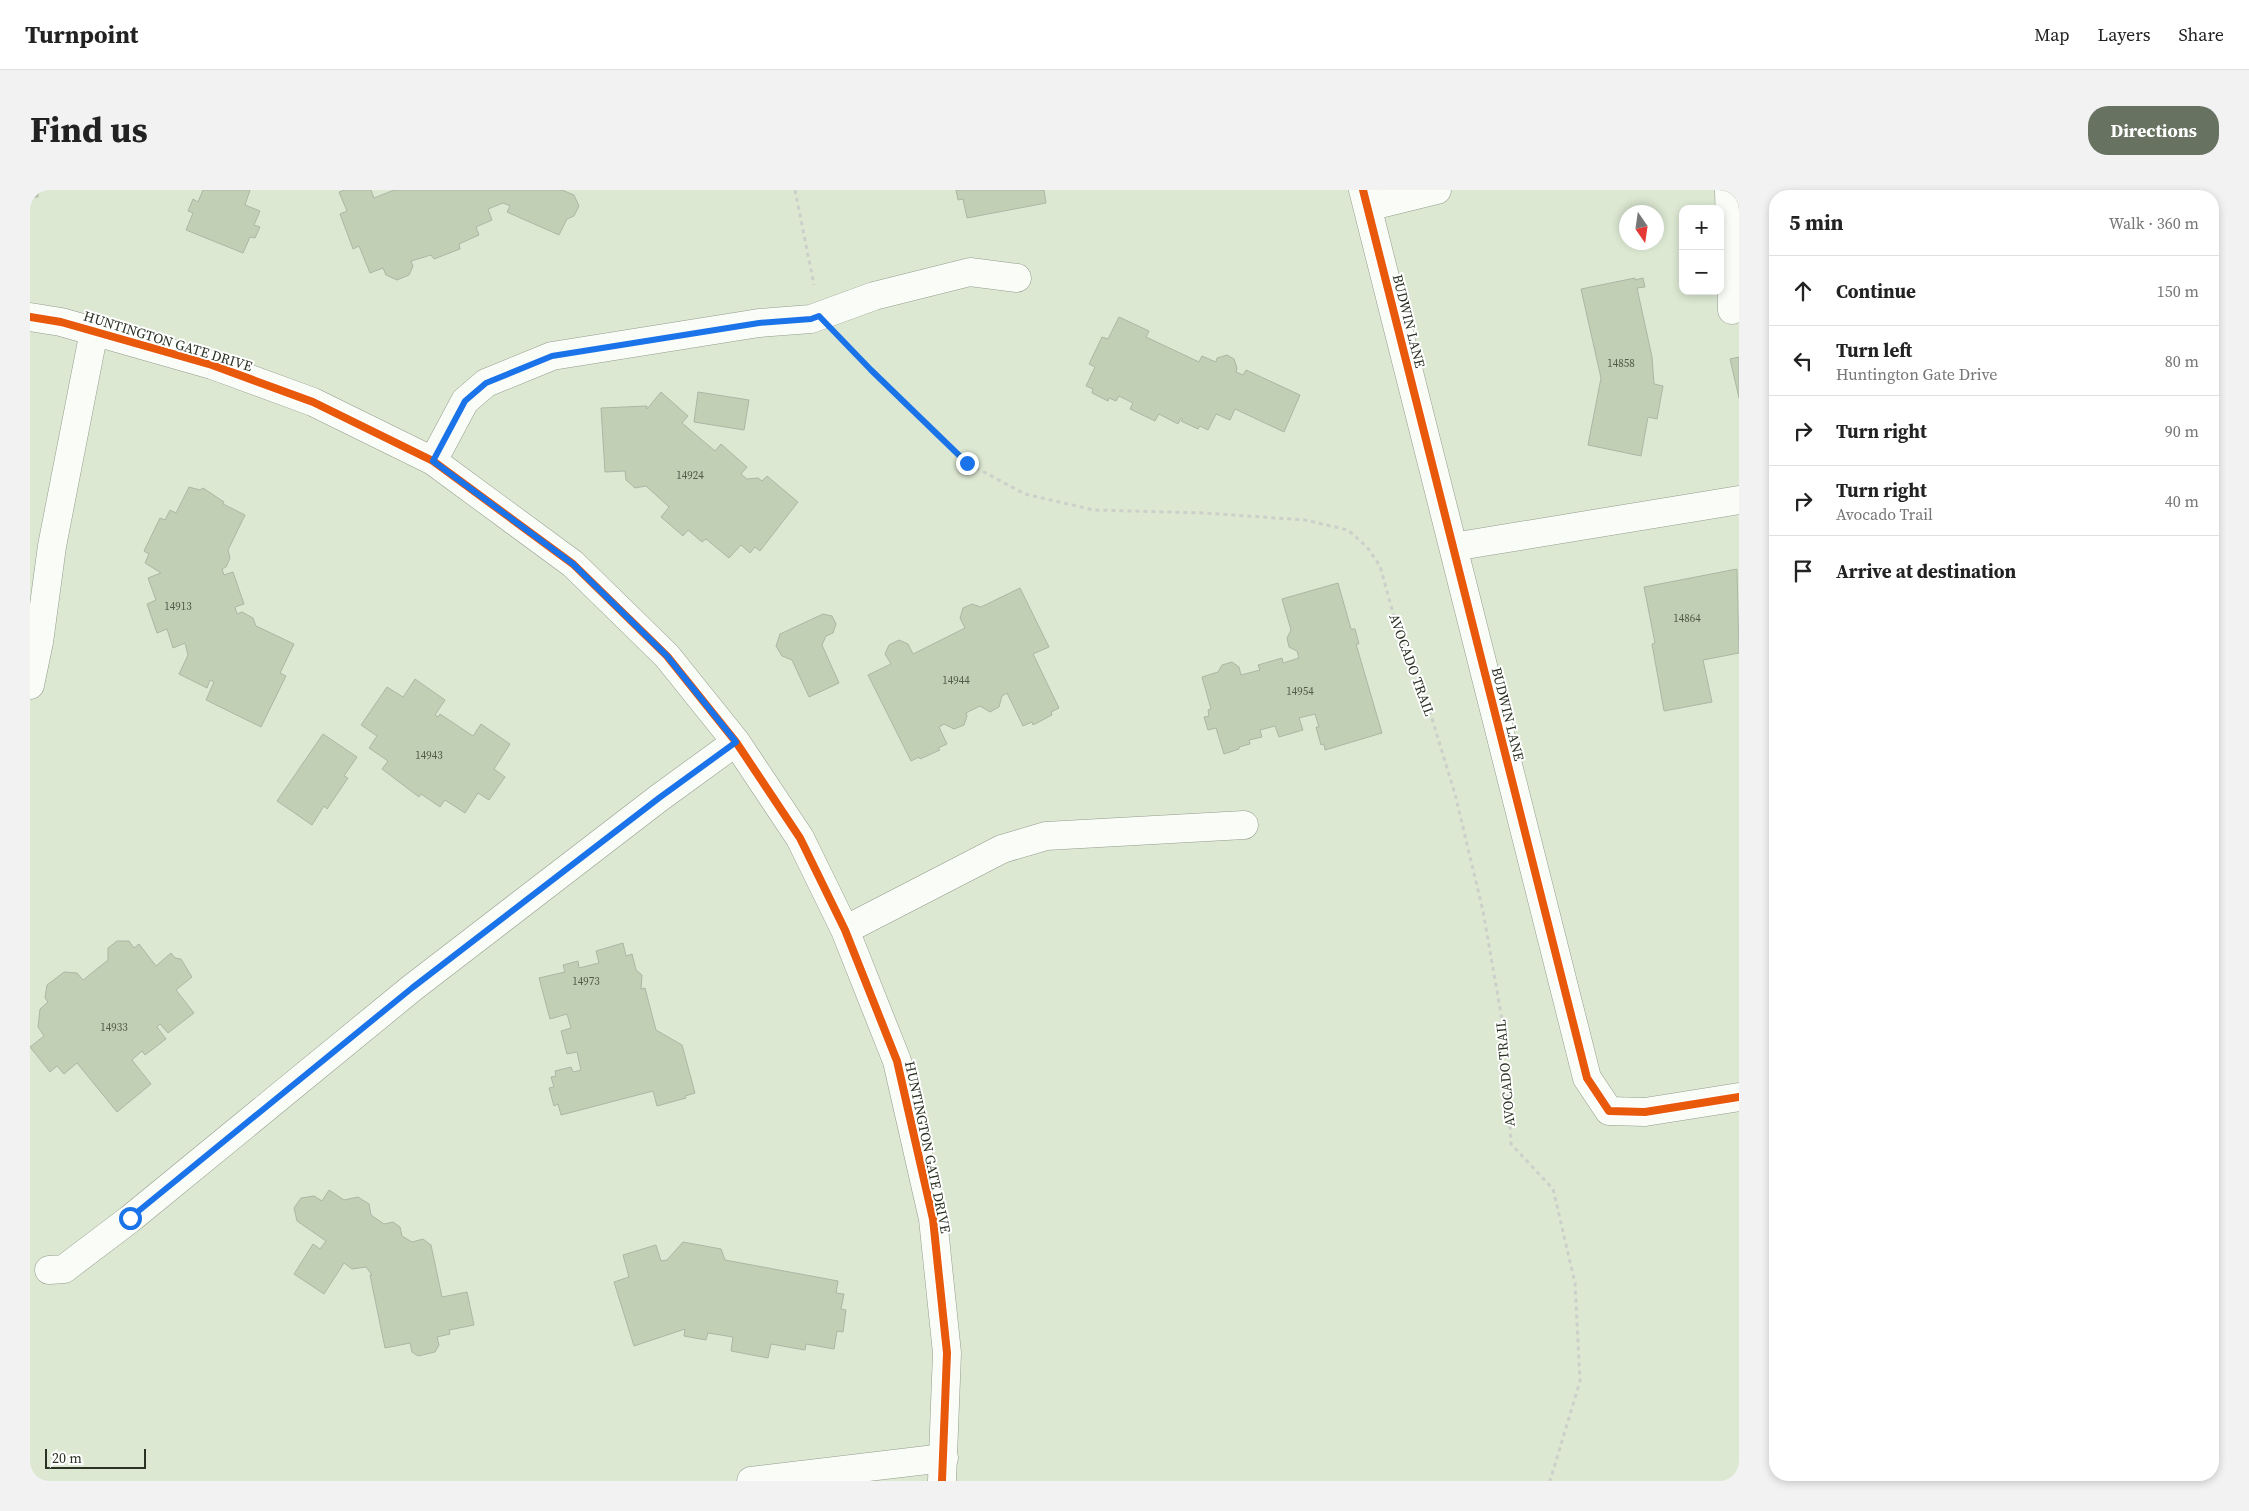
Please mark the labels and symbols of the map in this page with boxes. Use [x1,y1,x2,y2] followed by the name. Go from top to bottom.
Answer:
[1619,205,1664,250] north arrow
[1388,272,1430,370] street label: BUDWIN LANE
[81,306,255,376] street label: HUNTINGTON GATE DRIVE
[1607,356,1635,371] house number: 14858
[956,452,979,475] route end
[676,468,704,483] house number: 14924
[164,599,192,614] house number: 14913
[1384,611,1440,719] street label: AVOCADO TRAIL
[1673,611,1701,626] house number: 14864
[1487,665,1529,763] street label: BUDWIN LANE
[942,673,970,688] house number: 14944
[1286,684,1314,699] house number: 14954
[415,748,443,763] house number: 14943
[572,974,600,989] house number: 14973
[1490,1018,1520,1128] street label: AVOCADO TRAIL
[100,1020,128,1035] house number: 14933
[900,1059,956,1235] street label: HUNTINGTON GATE DRIVE
[119,1207,142,1230] route start
[45,1446,146,1469] scale bar

